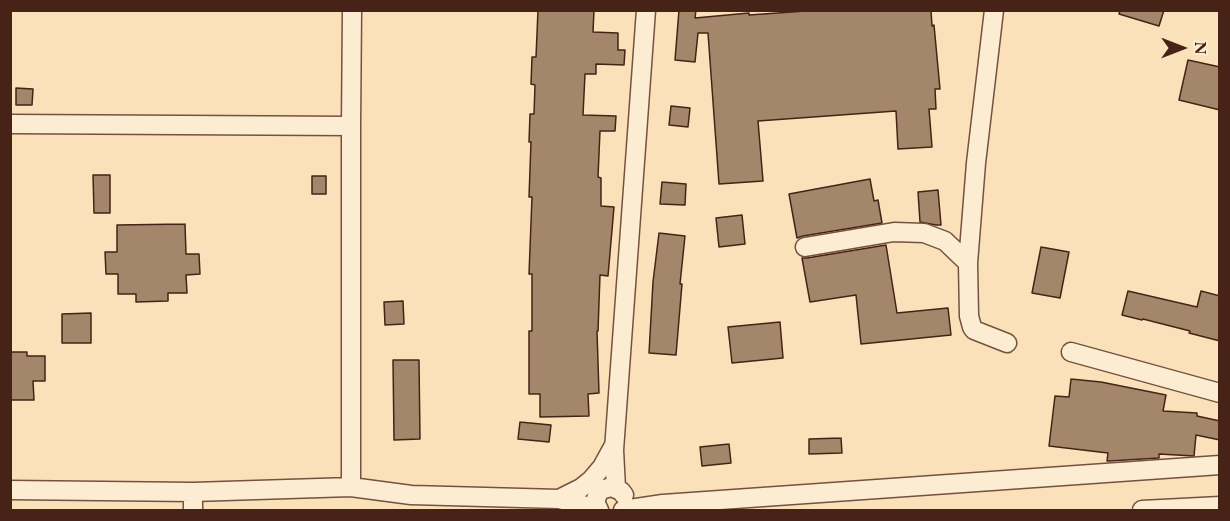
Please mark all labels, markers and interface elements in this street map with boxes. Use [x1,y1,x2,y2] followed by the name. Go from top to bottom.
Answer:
[1152,18,1212,78] north arrow
[1190,42,1211,54] text: N

